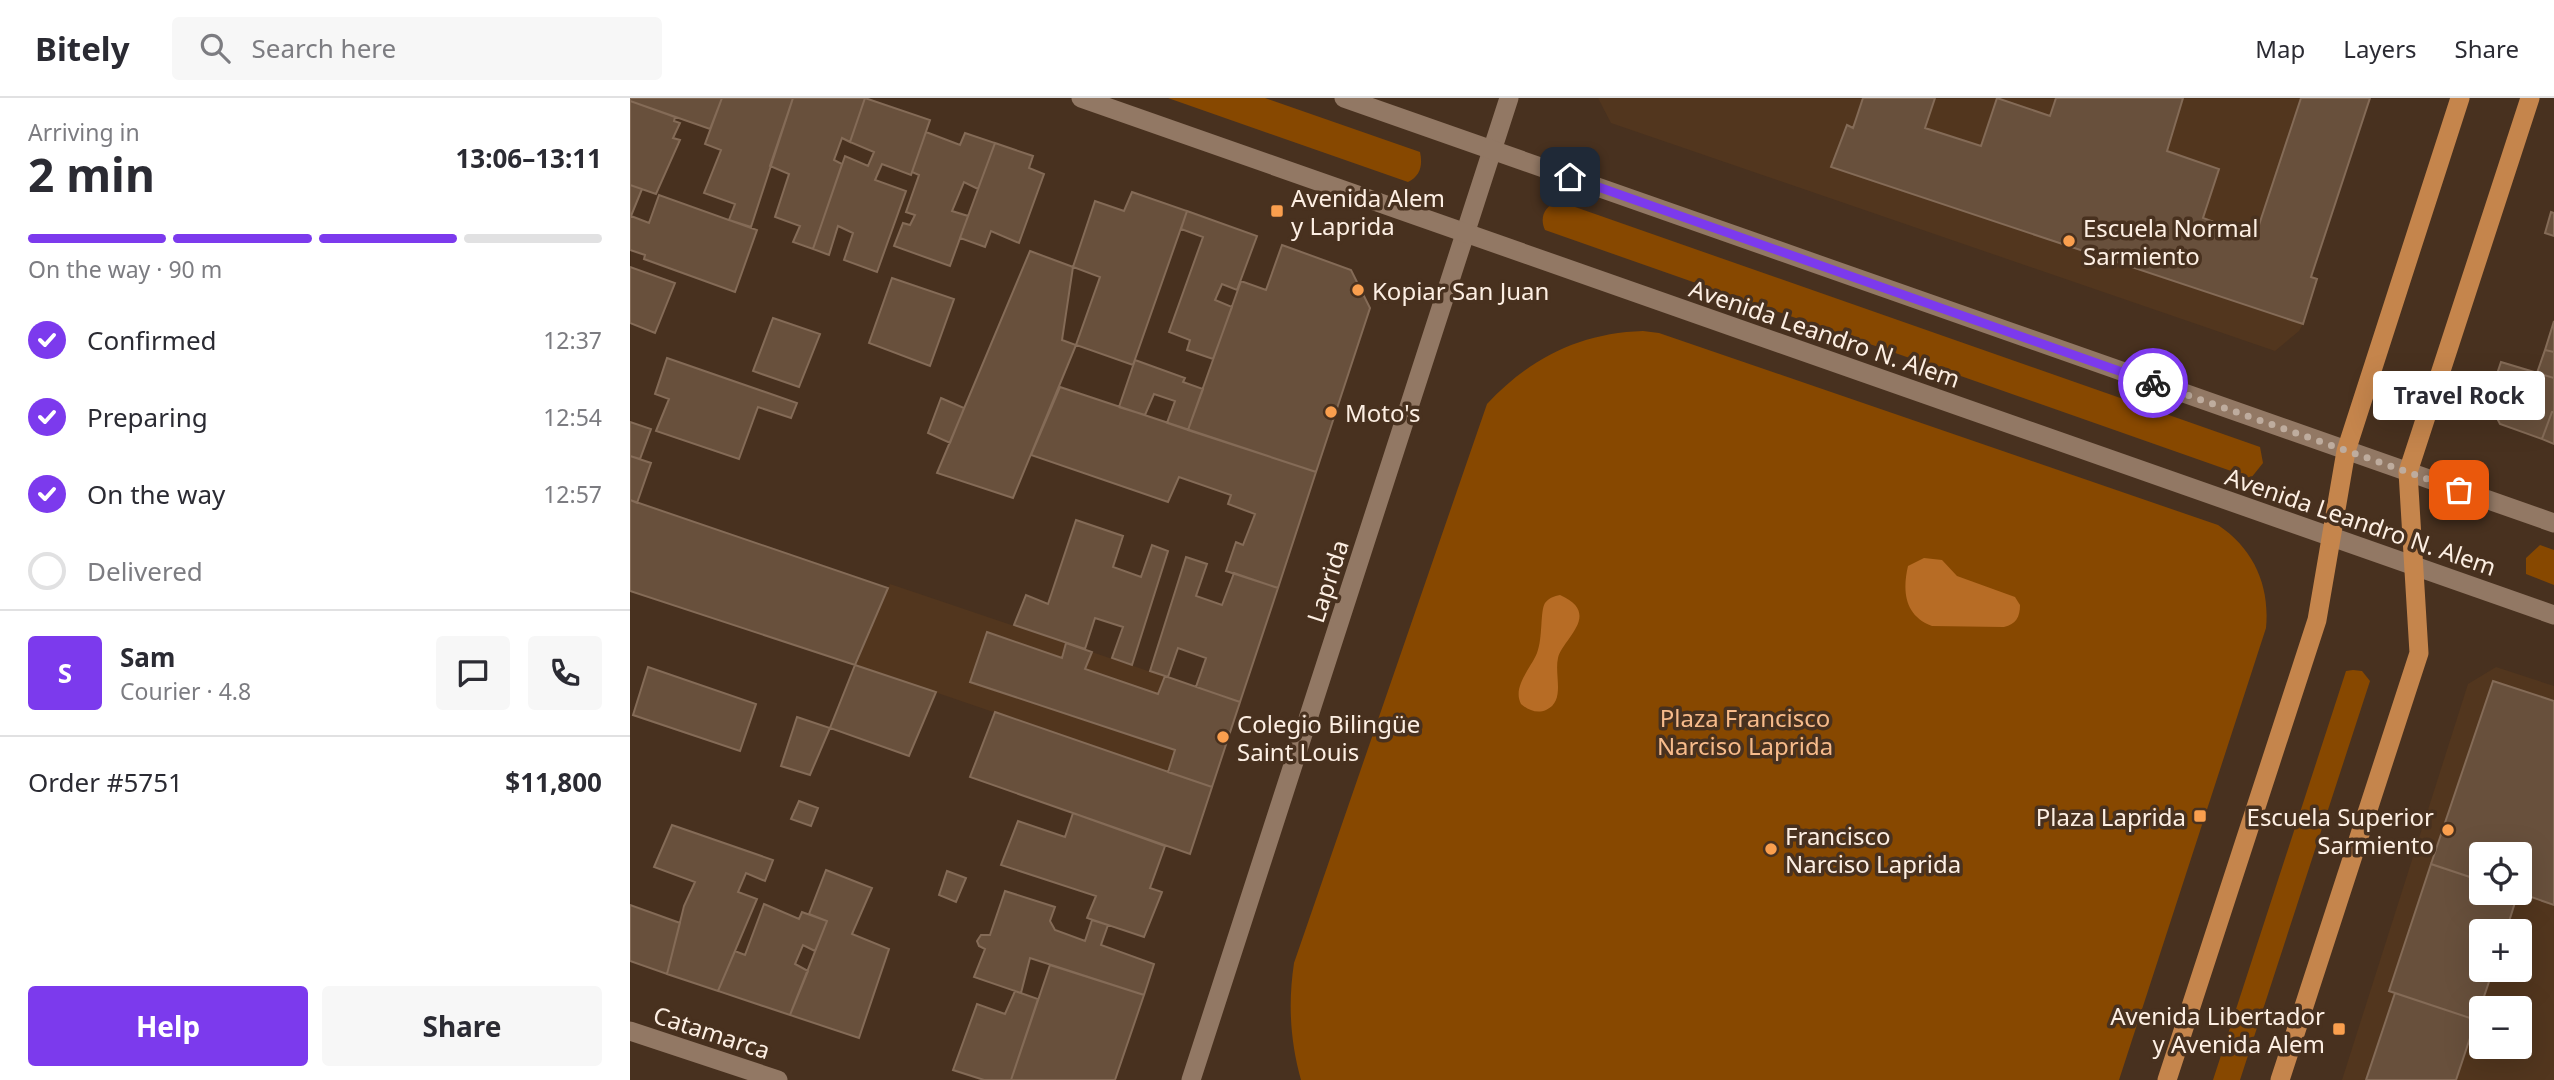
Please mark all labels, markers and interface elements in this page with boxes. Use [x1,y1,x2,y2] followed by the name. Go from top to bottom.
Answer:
[172,17,662,80] search box
[35,26,130,71] text: Bitely
[196,29,234,67] icon: search
[252,30,396,66] text: Search here
[2255,32,2305,65] text: Map
[2343,32,2417,65] text: Layers
[2455,32,2519,65] text: Share
[28,116,140,148] text: Arriving in
[455,140,602,176] text: 13:06–13:11
[28,143,155,205] text: 2 min
[1540,147,1600,207] pin
[1551,158,1589,196] icon: home
[1291,181,1445,242] place label: Avenida Alem y Laprida
[1269,203,1285,219] marker: Avenida Alem y Laprida
[2083,211,2258,272] place label: Escuela Normal Sarmiento
[2061,233,2077,249] marker: Escuela Normal Sarmiento
[28,253,222,285] text: On the way · 90 m
[1685,271,1965,395] street label: Avenida Leandro N. Alem
[1372,274,1549,307] place label: Kopiar San Juan
[1350,282,1366,298] marker: Kopiar San Juan
[28,321,66,359] icon: check
[87,322,217,358] text: Confirmed
[543,324,602,356] text: 12:37
[2118,348,2188,418] courier
[2134,364,2172,402] icon: bike
[2373,371,2545,420] callout: Travel Rock
[2393,379,2525,411] text: Travel Rock
[1345,396,1420,429] place label: Moto's
[28,398,66,436] icon: check
[87,399,208,435] text: Preparing
[543,401,602,433] text: 12:54
[1323,404,1339,420] marker: Moto's
[2221,459,2501,583] street label: Avenida Leandro N. Alem
[2429,460,2489,520] pin
[2440,471,2478,509] icon: bag
[28,475,66,513] icon: check
[87,476,225,512] text: On the way
[543,478,602,510] text: 12:57
[1298,535,1356,627] street label: Laprida
[87,553,203,589] text: Delivered
[436,636,510,710] button: chat
[528,636,602,710] button: phone
[120,639,175,675] text: Sam
[58,655,72,691] text: S
[120,675,251,707] text: Courier · 4.8
[1657,701,1833,762] park label: Plaza Francisco Narciso Laprida
[1237,707,1420,768] place label: Colegio Bilingüe Saint Louis
[1215,729,1231,745] marker: Colegio Bilingüe Saint Louis
[28,764,183,800] text: Order #5751
[505,764,602,800] text: $11,800
[2036,800,2186,833] place label: Plaza Laprida
[2247,800,2434,861] place label: Escuela Superior Sarmiento
[2192,808,2208,824] marker: Plaza Laprida
[1785,819,1961,880] place label: Francisco Narciso Laprida
[2440,822,2456,838] marker: Escuela Superior Sarmiento
[1763,841,1779,857] marker: Francisco Narciso Laprida
[2469,842,2532,1059] map controls
[2469,842,2532,905] button: locate
[2469,919,2532,982] button: +
[28,986,308,1066] button: Help
[322,986,602,1066] button: Share
[2469,996,2532,1059] button: −
[649,998,775,1066] street label: Catamarca
[2110,999,2325,1060] place label: Avenida Libertador y Avenida Alem
[2331,1021,2347,1037] marker: Avenida Libertador y Avenida Alem

